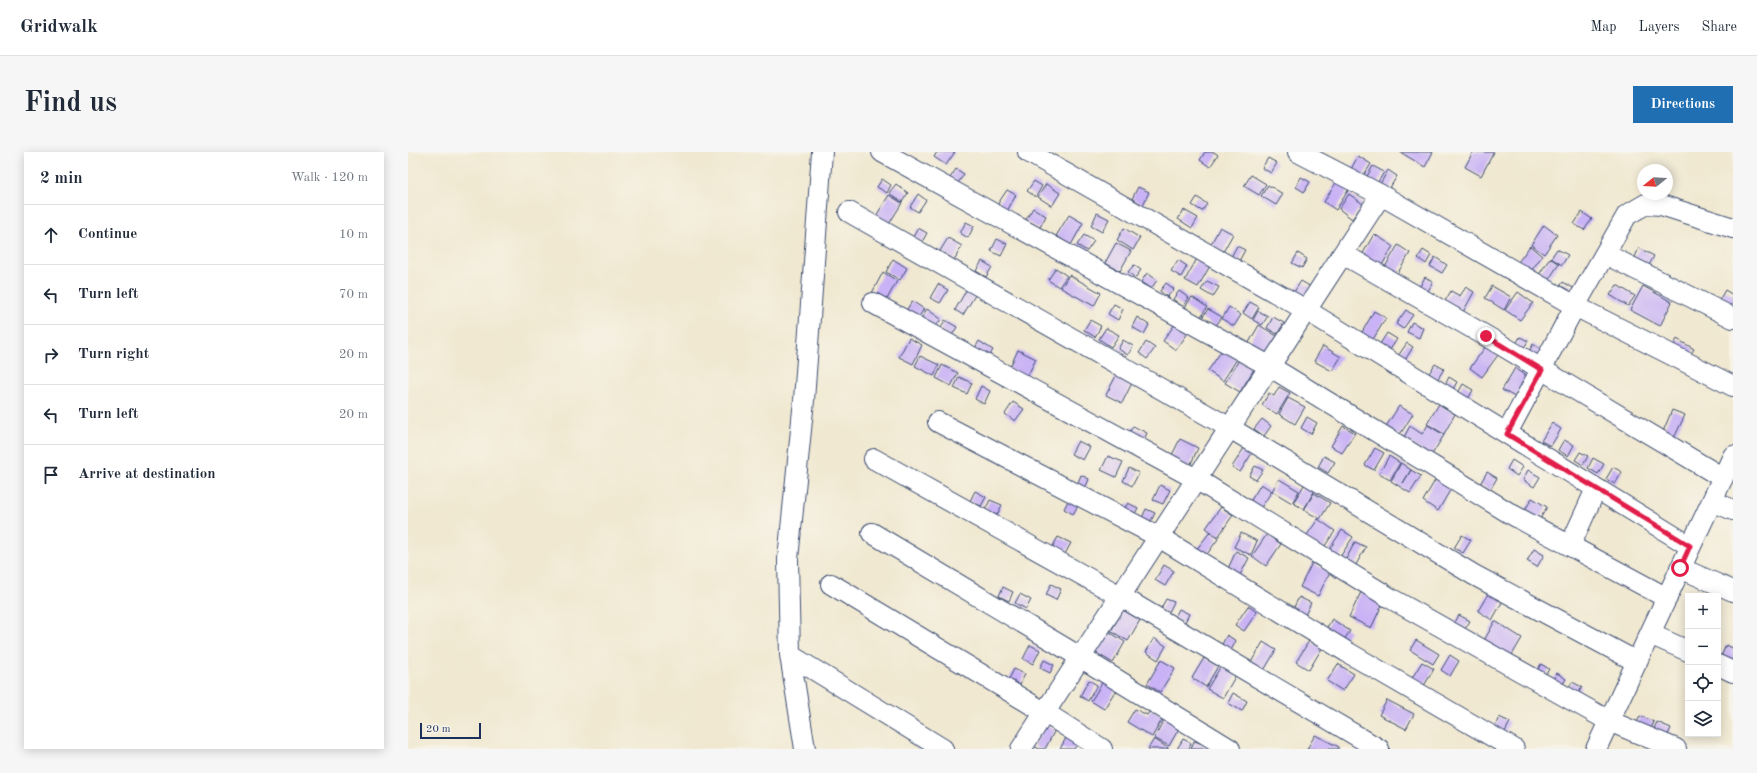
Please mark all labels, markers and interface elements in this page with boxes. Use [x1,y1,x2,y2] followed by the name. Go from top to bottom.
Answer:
[20,18,98,37] text: Gridwalk
[1591,20,1617,34] text: Map
[1639,20,1680,34] text: Layers
[1702,20,1737,34] text: Share
[1633,86,1733,123] button: Directions
[24,90,117,118] text: Find us
[1637,164,1673,200] north arrow
[40,170,83,187] text: 2 min
[291,171,368,184] text: Walk · 120 m
[40,224,62,246] icon: ahead
[78,227,137,242] text: Continue
[339,228,368,241] text: 10 m
[40,284,62,306] icon: left
[78,287,138,302] text: Turn left
[339,288,368,301] text: 70 m
[1477,327,1495,345] route end
[40,344,62,366] icon: right
[78,347,149,362] text: Turn right
[339,348,368,361] text: 20 m
[40,404,62,426] icon: left
[78,407,138,422] text: Turn left
[339,408,368,421] text: 20 m
[40,464,62,486] icon: arrive
[78,467,216,482] text: Arrive at destination
[1671,559,1689,577] route start
[1685,593,1721,737] map controls
[1685,593,1721,629] button: +
[1685,629,1721,665] button: −
[1685,665,1721,701] button: locate
[1685,701,1721,737] button: layers
[420,721,481,740] scale bar
[426,724,451,735] text: 20 m

